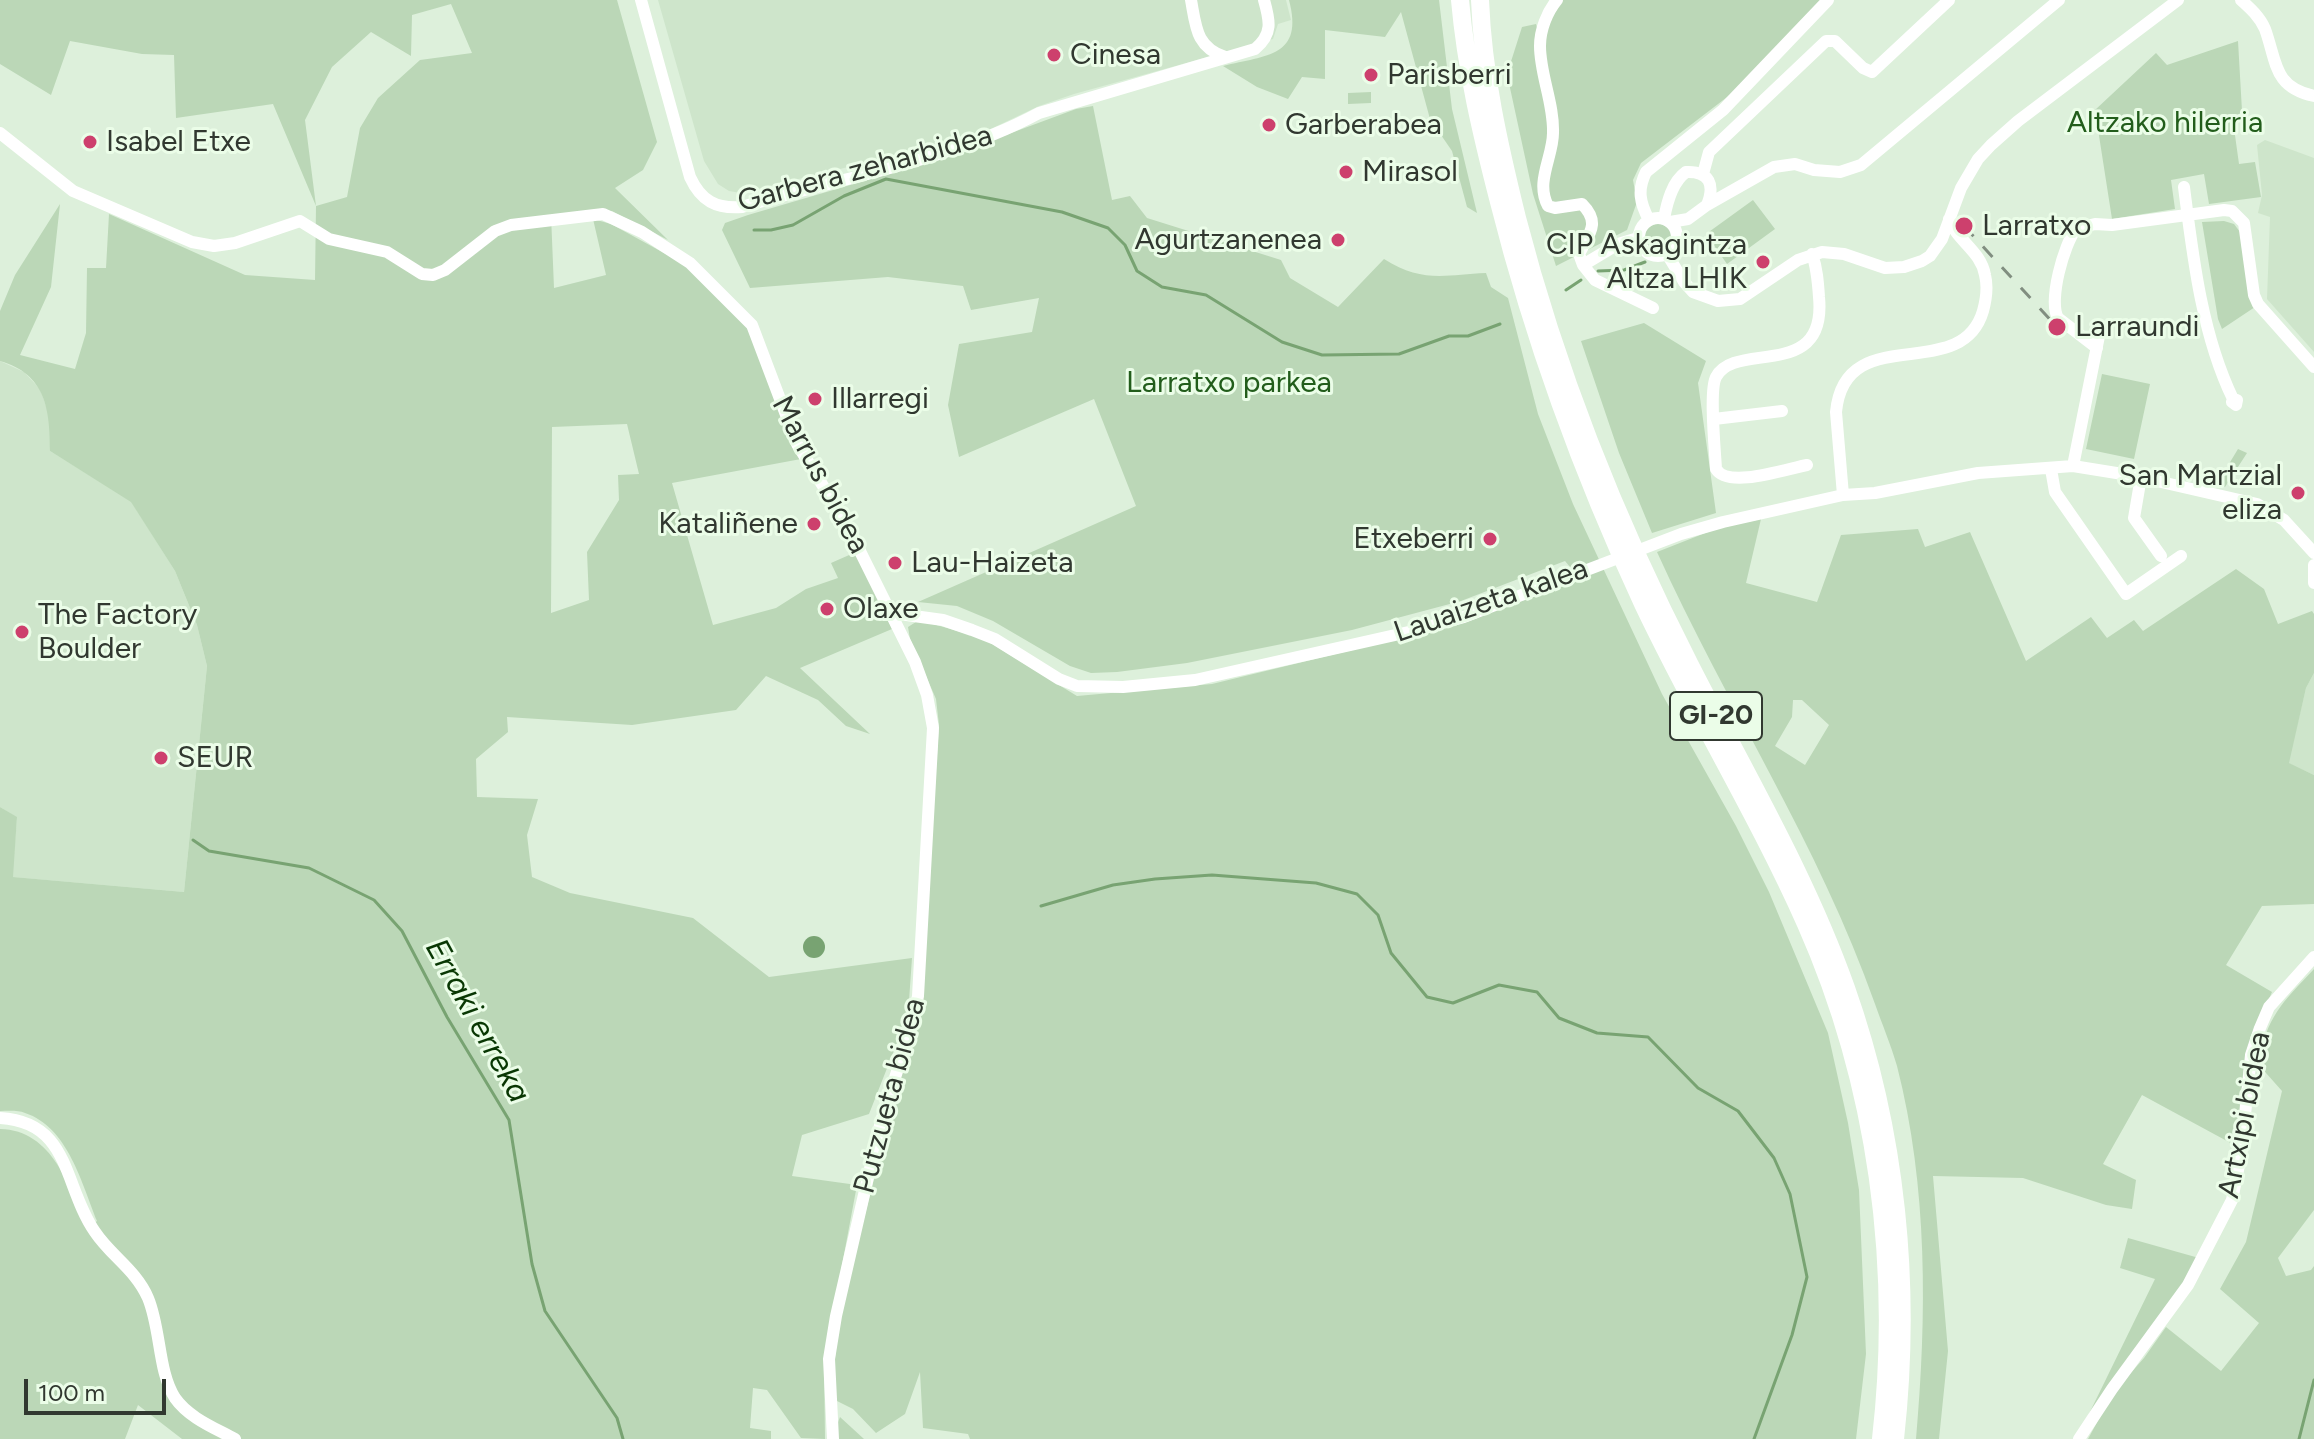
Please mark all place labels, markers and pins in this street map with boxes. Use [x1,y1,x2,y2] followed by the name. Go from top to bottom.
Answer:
[1070,37,1161,73] place label: Cinesa
[1045,46,1063,64] marker: Cinesa
[1387,57,1512,93] place label: Parisberri
[1362,66,1380,84] marker: Parisberri
[1285,107,1442,143] place label: Garberabea
[1260,116,1278,134] marker: Garberabea
[106,124,251,160] place label: Isabel Etxe
[81,133,99,151] marker: Isabel Etxe
[1362,154,1458,190] place label: Mirasol
[1337,163,1355,181] marker: Mirasol
[1982,208,2091,244] place label: Larratxo
[1953,215,1975,237] marker: Larratxo
[1134,222,1322,258] place label: Agurtzanenea
[1546,227,1747,298] place label: CIP Askagintza Altza LHIK
[1329,231,1347,249] marker: Agurtzanenea
[1754,253,1772,271] marker: CIP Askagintza Altza LHIK
[2075,309,2199,345] place label: Larraundi
[2046,316,2068,338] marker: Larraundi
[831,381,929,417] place label: Illarregi
[806,390,824,408] marker: Illarregi
[2118,458,2282,528] place label: San Martzial eliza
[2289,484,2307,502] marker: San Martzial eliza
[658,506,798,542] place label: Kataliñene
[805,515,823,533] marker: Kataliñene
[1353,521,1474,557] place label: Etxeberri
[1481,530,1499,548] marker: Etxeberri
[911,545,1074,581] place label: Lau-Haizeta
[886,554,904,572] marker: Lau-Haizeta
[843,591,919,627] place label: Olaxe
[38,597,197,668] place label: The Factory Boulder
[818,600,836,618] marker: Olaxe
[13,623,31,641] marker: The Factory Boulder
[177,740,253,776] place label: SEUR
[152,749,170,767] marker: SEUR

